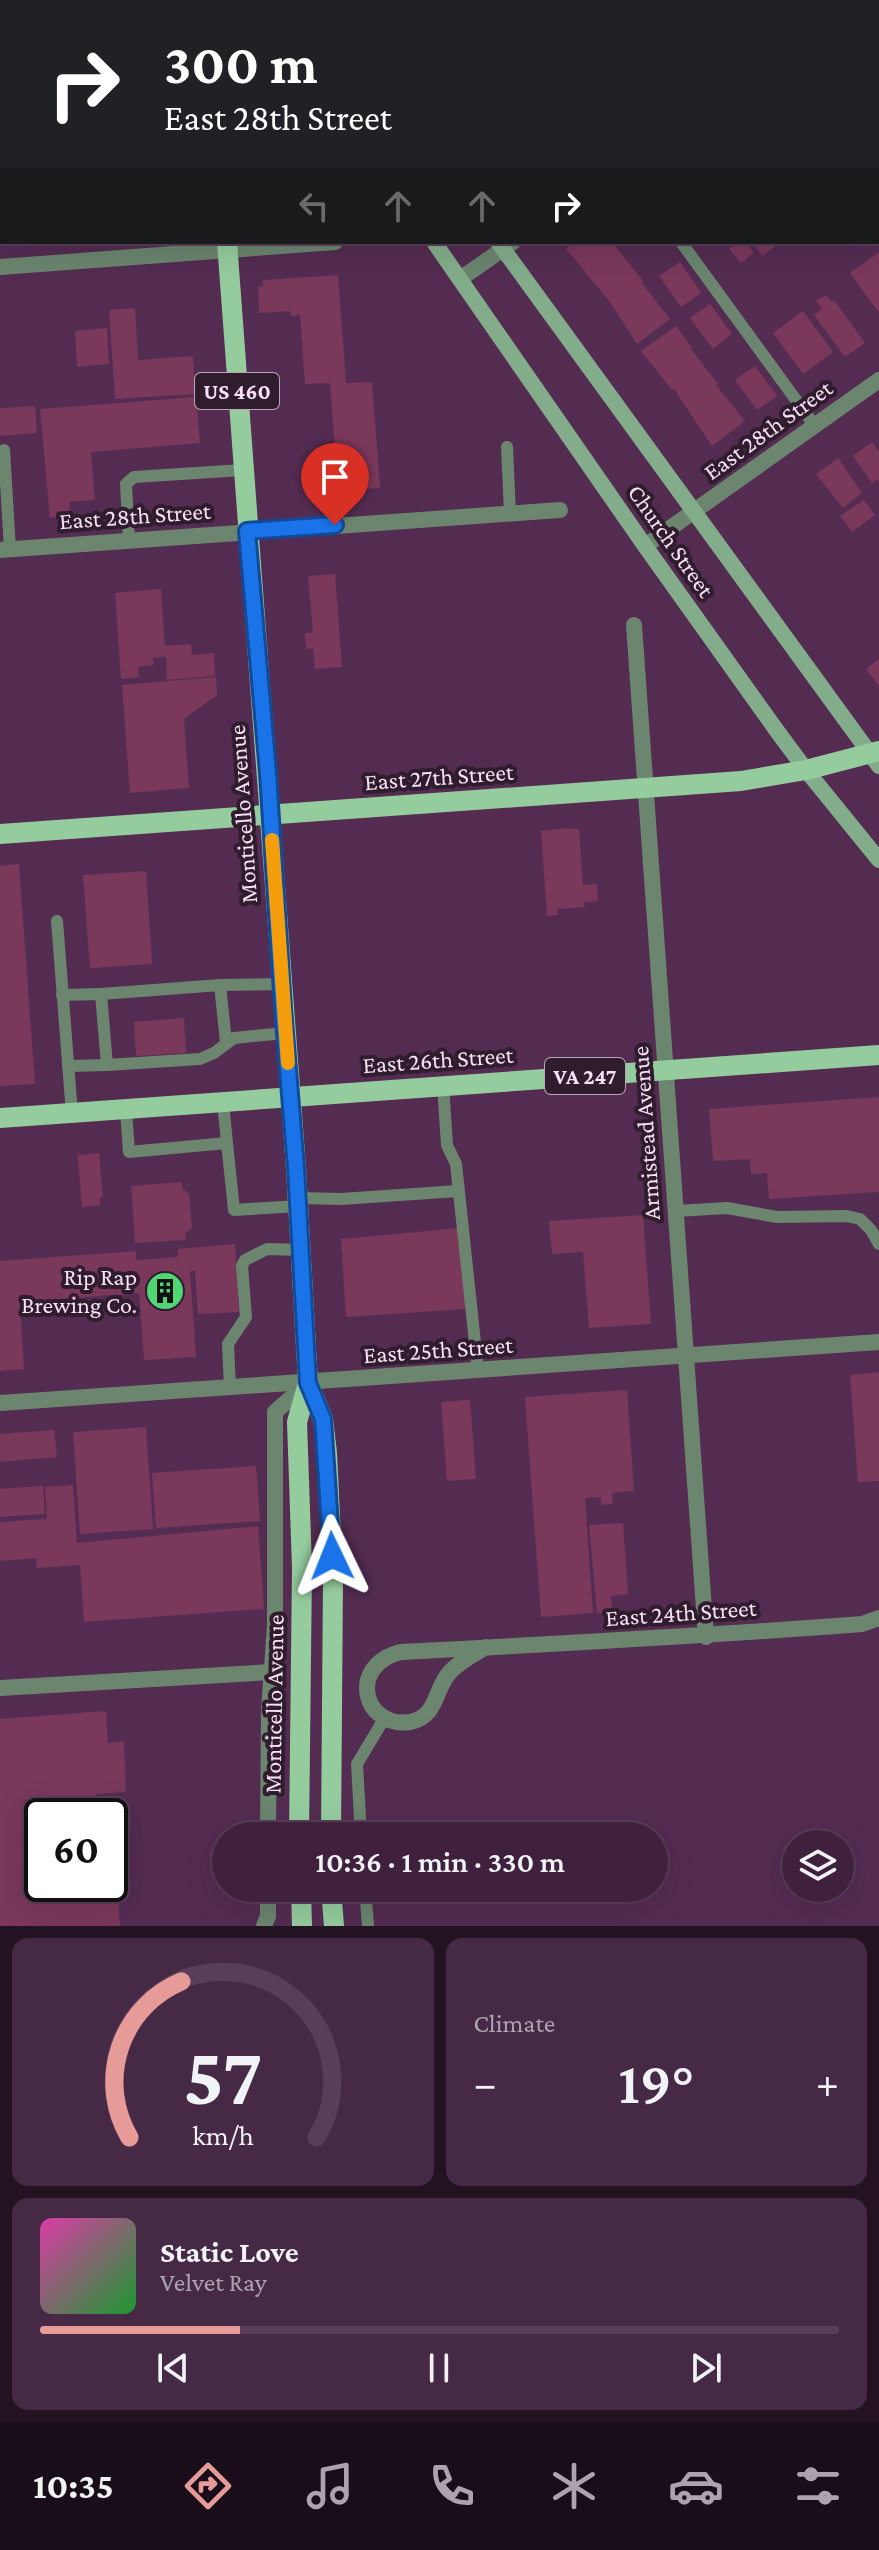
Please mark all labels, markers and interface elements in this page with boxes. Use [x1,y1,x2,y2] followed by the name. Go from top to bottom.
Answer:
[32,32,136,136] icon: right
[164,33,318,95] text: 300 m
[164,98,392,138] text: East 28th Street
[292,184,336,228] icon: left
[376,184,420,228] icon: ahead
[460,184,504,228] icon: ahead
[544,184,588,228] icon: right
[195,373,279,409] road number: US 460
[698,373,838,485] street label: East 28th Street
[301,443,369,525] pin
[313,455,357,499] icon: arrive
[623,479,721,603] street label: Church Street
[58,497,213,534] street label: East 28th Street
[223,724,262,904] street label: Monticello Avenue
[363,758,516,795] street label: East 27th Street
[362,1041,515,1078] street label: East 26th Street
[626,1045,665,1221] street label: Armistead Avenue
[545,1058,625,1094] road number: VA 247
[21,1263,137,1318] place label: Rip Rap Brewing Co.
[144,1270,186,1312] building icon: Rip Rap Brewing Co.
[362,1331,515,1368] street label: East 25th Street
[290,1514,374,1598] position arrow
[605,1594,758,1631] street label: East 24th Street
[258,1614,289,1794] street label: Monticello Avenue
[24,1798,128,1902] speed limit sign: 60
[782,1830,854,1902] map controls
[782,1830,854,1902] button: layers
[315,1845,565,1878] text: 10:36 · 1 min · 330 m
[474,2009,555,2038] text: Climate
[183,2029,262,2122] text: 57
[618,2049,694,2116] text: 19°
[474,2059,497,2107] text: −
[816,2059,839,2107] text: +
[192,2119,254,2151] text: km/h
[160,2235,299,2268] text: Static Love
[160,2268,267,2297] text: Velvet Ray
[151,2346,195,2390] icon: previous
[417,2346,461,2390] icon: pause
[684,2346,728,2390] icon: next
[180,2458,236,2514] icon: directions
[302,2458,358,2514] icon: music
[424,2458,480,2514] icon: phone
[546,2458,602,2514] icon: climate
[668,2458,724,2514] icon: car
[790,2458,846,2514] icon: filters
[33,2466,114,2506] text: 10:35

